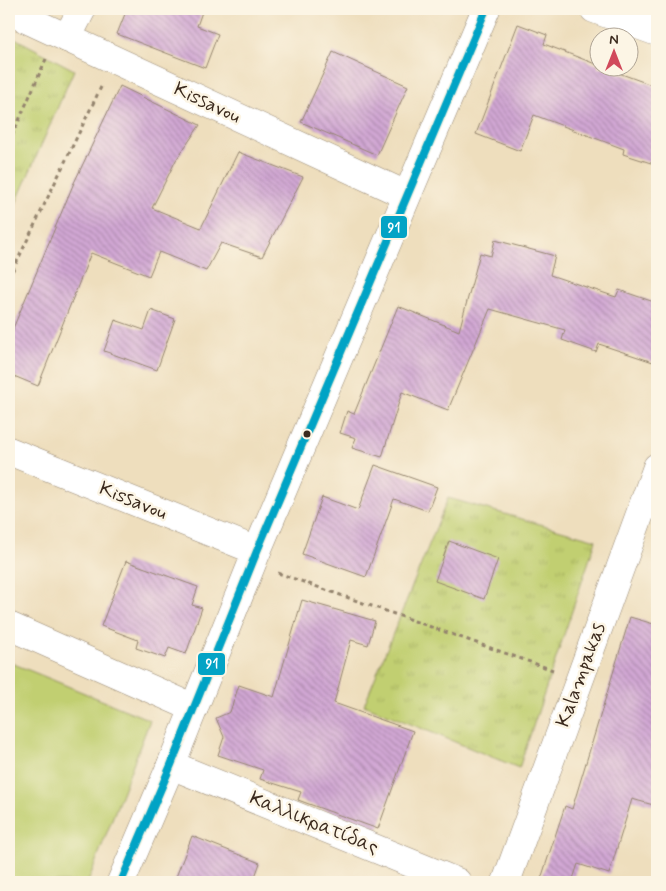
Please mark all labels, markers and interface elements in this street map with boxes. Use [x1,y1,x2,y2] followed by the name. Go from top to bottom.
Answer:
[588,28,638,78] north arrow
[609,31,619,49] text: N
[169,76,245,130] street label: Kissavou
[380,215,408,239] line badge: 91
[388,219,400,237] text: 91
[302,429,312,439] unlabelled marker
[95,475,171,527] street label: Kissavou
[550,619,612,731] street label: Kalampakas
[197,652,226,676] line badge: 91
[206,655,218,673] text: 91
[245,785,383,861] street label: Καλλικρατίδας

